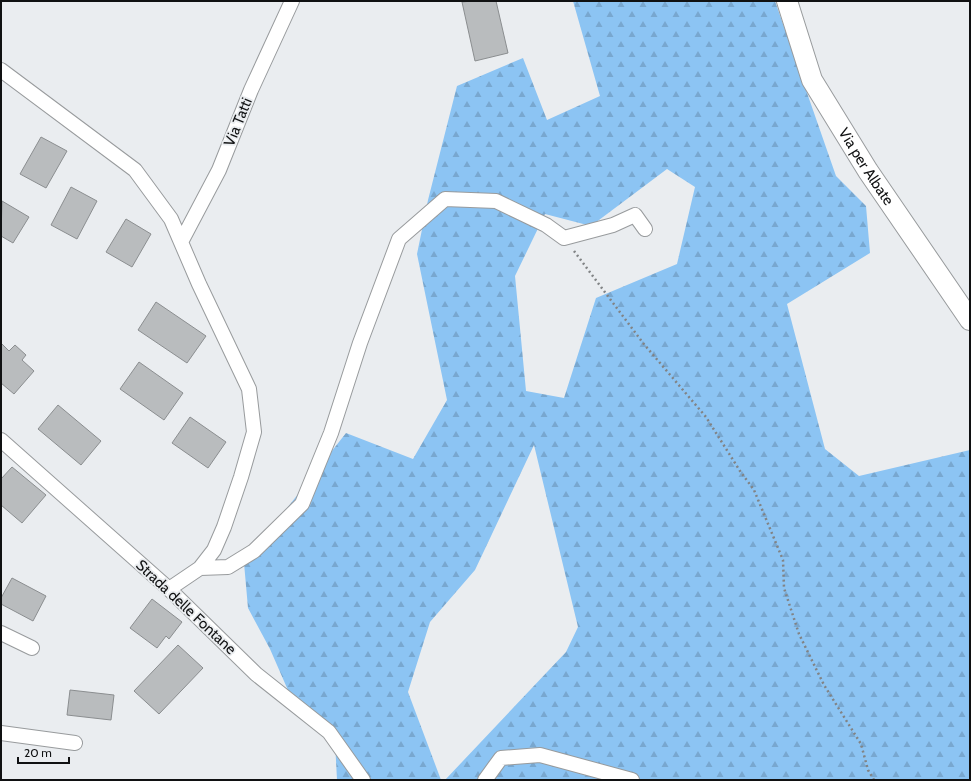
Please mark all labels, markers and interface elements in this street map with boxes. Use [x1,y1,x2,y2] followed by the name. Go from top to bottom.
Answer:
[220,95,256,149] street label: Via Tatti
[835,125,898,209] street label: Via per Albate
[132,556,240,658] street label: Strada delle Fontane
[18,739,69,765] scale bar
[24,745,52,760] text: 20 m

